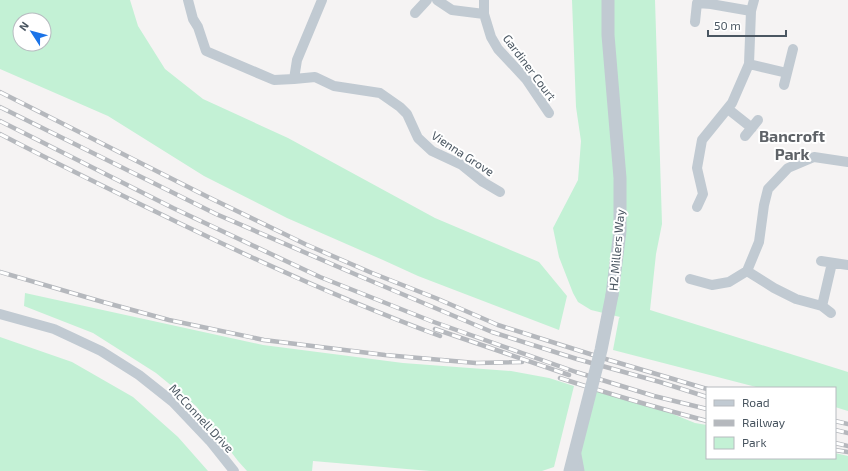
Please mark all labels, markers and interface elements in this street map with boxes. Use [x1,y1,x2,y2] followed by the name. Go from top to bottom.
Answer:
[12,12,52,52] north arrow
[708,12,786,38] scale bar
[714,18,741,32] text: 50 m
[16,19,31,33] text: N
[501,31,560,103] street label: Gardiner Court
[759,126,826,163] district label: Bancroft Park
[429,128,497,178] street label: Vienna Grove
[605,208,627,292] street label: H2 Millers Way
[167,381,237,455] street label: McConnell Drive
[706,387,836,459] legend
[742,395,770,409] text: Road
[742,415,786,429] text: Railway
[742,435,767,449] text: Park

